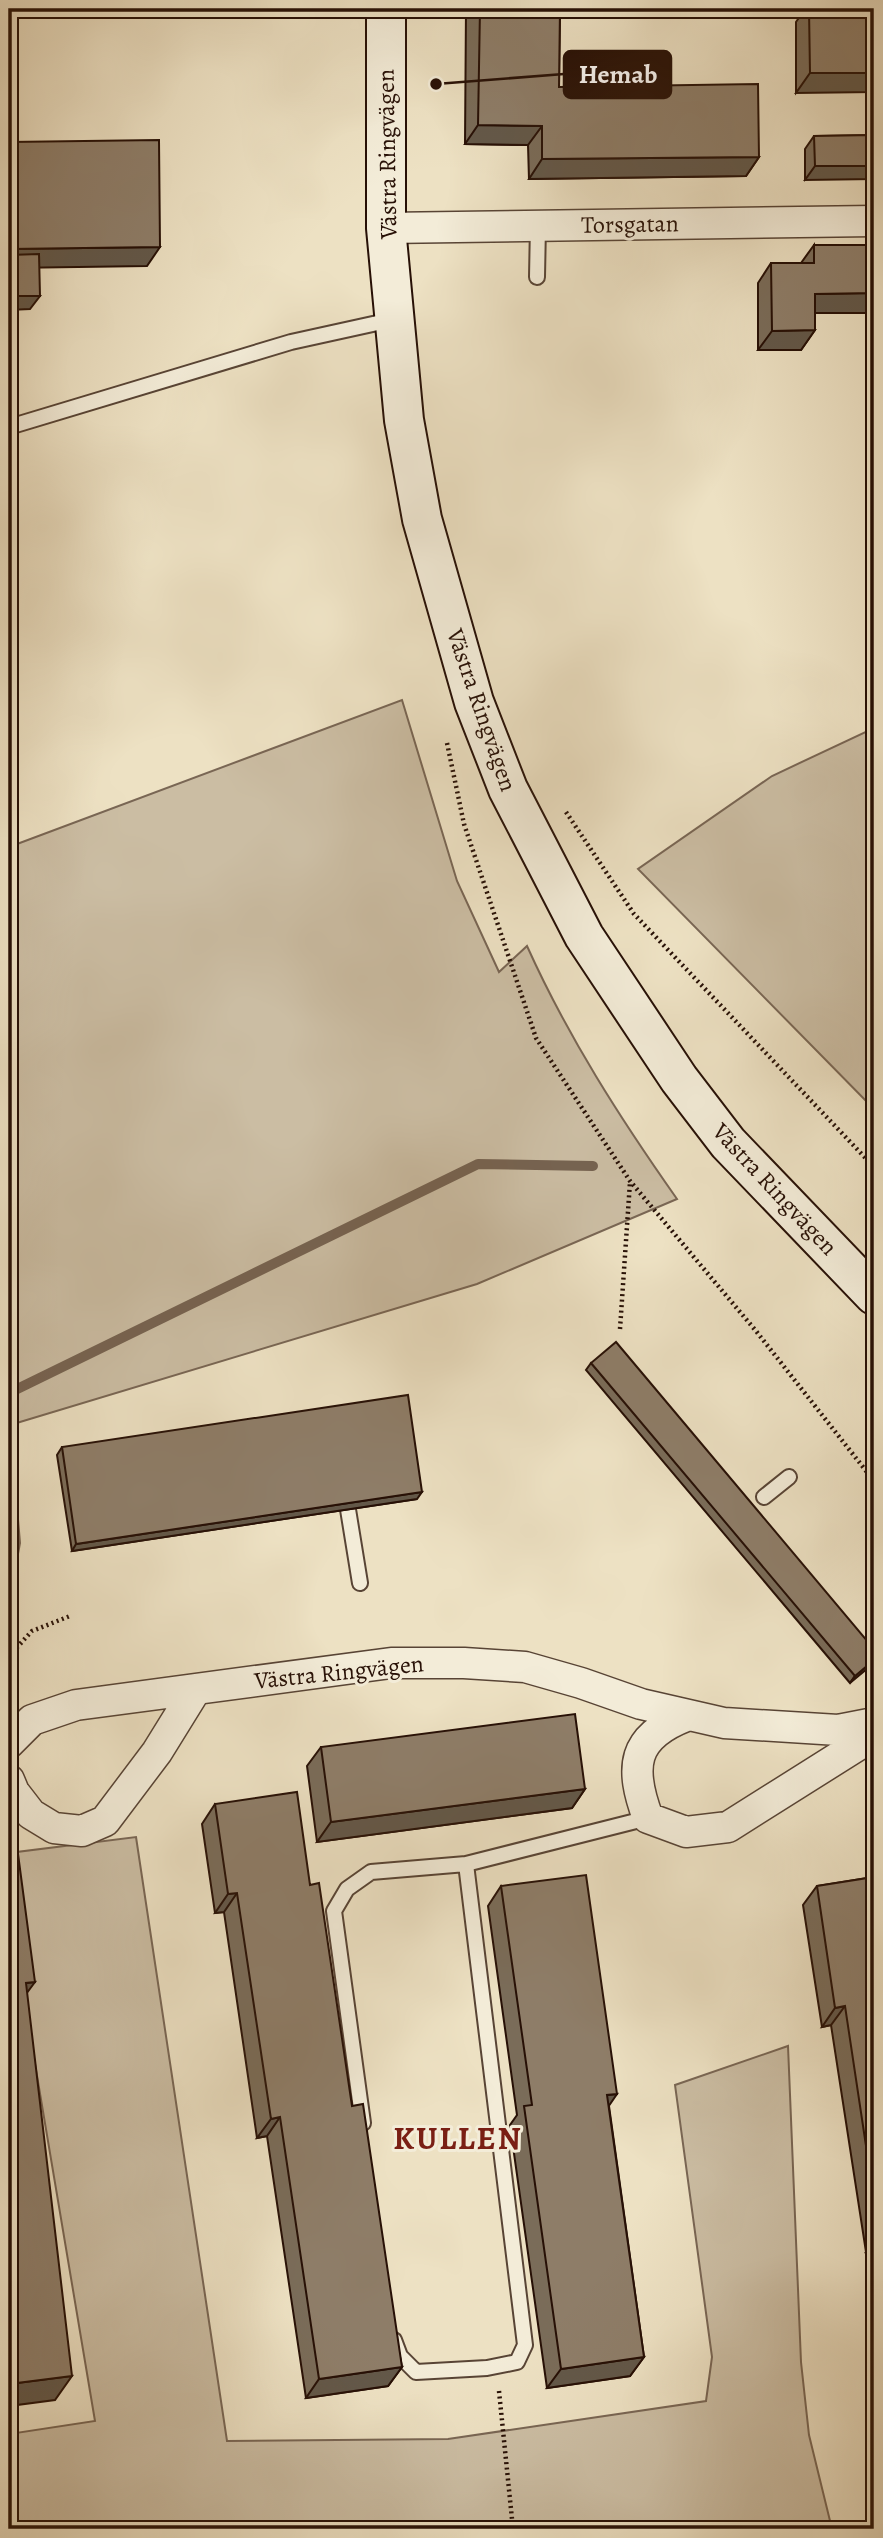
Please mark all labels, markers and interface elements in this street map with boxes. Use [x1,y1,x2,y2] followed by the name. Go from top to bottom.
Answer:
[564,51,671,98] callout: Hemab
[579,57,657,92] text: Hemab
[370,69,404,240] street label: Västra Ringvägen
[581,207,679,241] street label: Torsgatan
[439,623,525,796] street label: Västra Ringvägen
[705,1115,845,1262] street label: Västra Ringvägen
[252,1647,425,1697] street label: Västra Ringvägen
[393,2116,523,2160] district label: KULLEN

